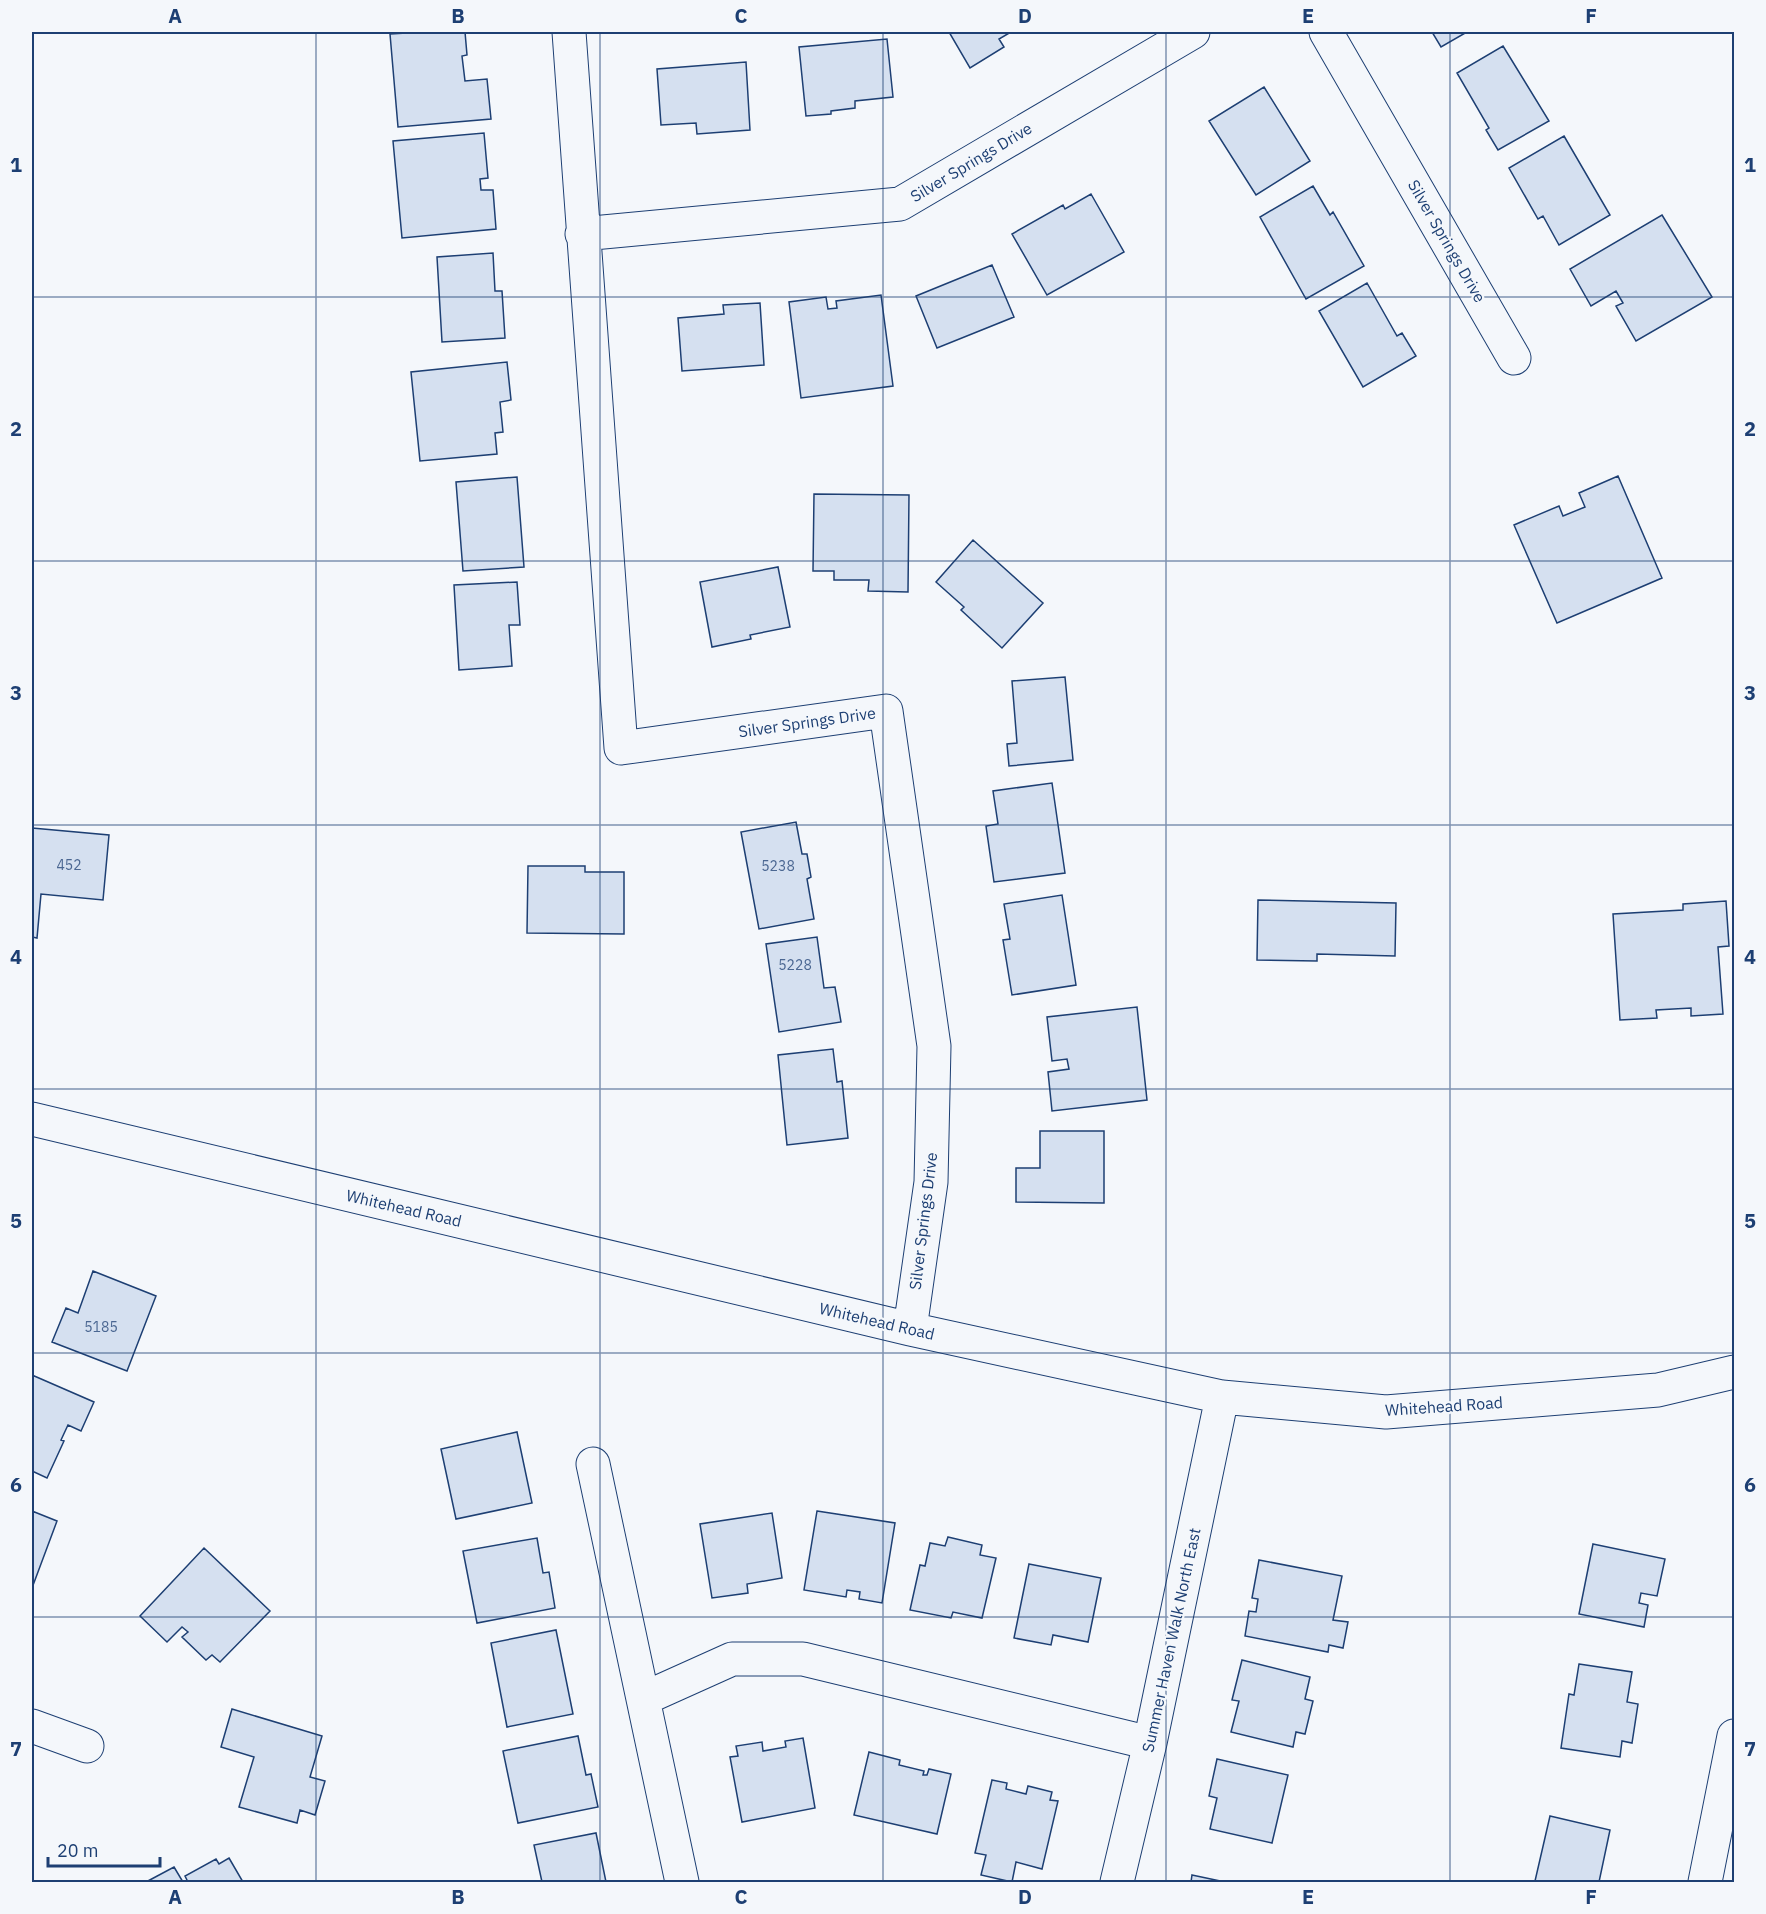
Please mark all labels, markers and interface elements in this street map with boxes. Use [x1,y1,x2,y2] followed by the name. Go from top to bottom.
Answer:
[168,2,182,29] text: A
[451,2,465,29] text: B
[734,2,748,29] text: C
[1018,2,1032,29] text: D
[1302,2,1314,29] text: E
[1585,2,1597,29] text: F
[907,118,1036,206] street label: Silver Springs Drive
[10,151,22,178] text: 1
[1744,151,1756,178] text: 1
[1404,176,1490,306] street label: Silver Springs Drive
[10,415,22,442] text: 2
[1744,415,1756,442] text: 2
[10,679,22,706] text: 3
[1744,679,1756,706] text: 3
[737,702,877,742] street label: Silver Springs Drive
[56,856,82,874] house number: 452
[761,857,795,875] house number: 5238
[10,943,22,970] text: 4
[1744,943,1756,970] text: 4
[778,956,812,974] house number: 5228
[905,1151,941,1291] street label: Silver Springs Drive
[344,1185,464,1231] street label: Whitehead Road
[10,1207,22,1234] text: 5
[1744,1207,1756,1234] text: 5
[817,1298,937,1344] street label: Whitehead Road
[84,1318,118,1336] house number: 5185
[1384,1392,1504,1420] street label: Whitehead Road
[10,1471,22,1498] text: 6
[1744,1471,1756,1498] text: 6
[1137,1526,1205,1754] street label: Summer Haven Walk North East
[10,1735,22,1762] text: 7
[1744,1735,1756,1762] text: 7
[48,1830,160,1868] scale bar
[57,1839,99,1862] text: 20 m
[168,1883,182,1910] text: A
[451,1883,465,1910] text: B
[734,1883,748,1910] text: C
[1018,1883,1032,1910] text: D
[1302,1883,1314,1910] text: E
[1585,1883,1597,1910] text: F

